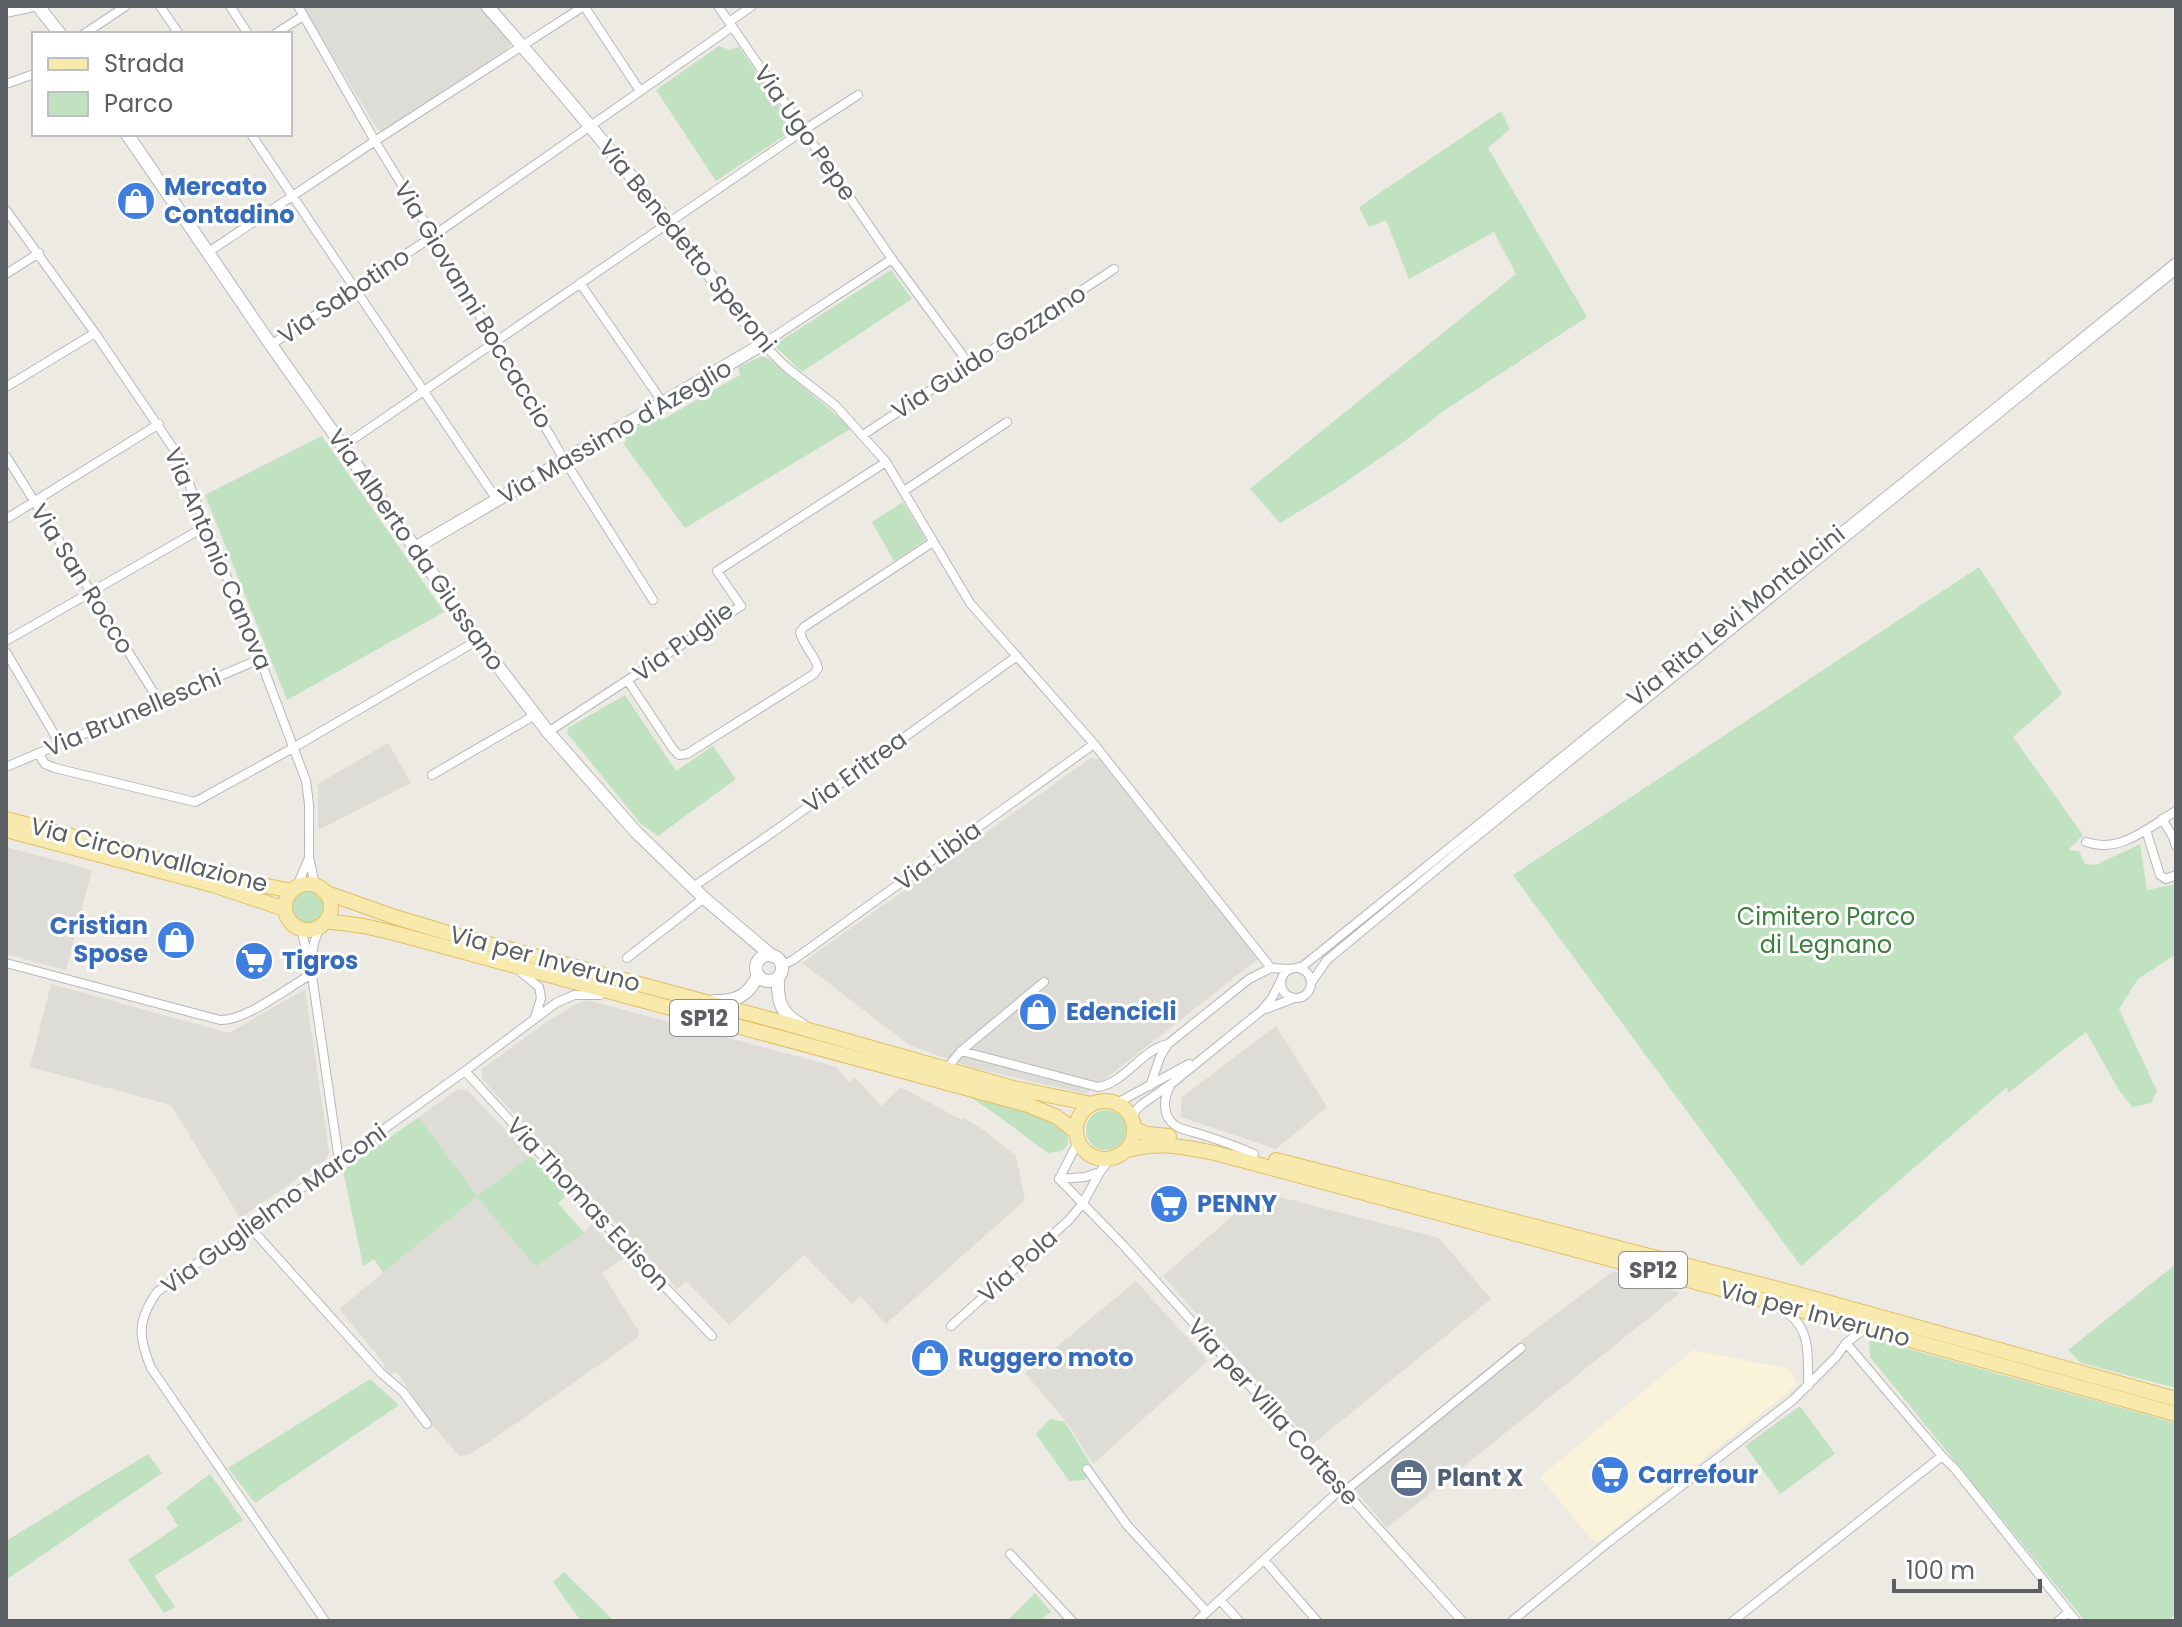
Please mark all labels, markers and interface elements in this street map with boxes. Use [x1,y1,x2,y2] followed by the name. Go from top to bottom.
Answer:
[32,32,292,136] legend
[104,47,184,80] text: Strada
[746,58,864,207] street label: Via Ugo Pepe
[104,87,173,120] text: Parco
[591,132,784,359] street label: Via Benedetto Speroni
[164,170,295,231] place label: Mercato Contadino
[386,175,561,435] street label: Via Giovanni Boccaccio
[115,180,157,222] shop icon: Mercato Contadino
[271,239,416,352] street label: Via Sabotino
[885,276,1092,427] street label: Via Guido Gozzano
[492,351,738,512] street label: Via Massimo d'Azeglio
[320,422,513,677] street label: Via Alberto da Giussano
[157,443,280,675] street label: Via Antonio Canova
[23,497,142,660] street label: Via San Rocco
[1620,517,1852,714] street label: Via Rita Levi Montalcini
[626,594,740,689] street label: Via Puglie
[39,660,226,765] street label: Via Brunelleschi
[796,723,913,820] street label: Via Eritrea
[27,809,271,900] street label: Via Circonvallazione
[888,813,988,898] street label: Via Libia
[1737,900,1915,961] park label: Cimitero Parco di Legnano
[50,909,148,970] place label: Cristian Spose
[446,917,644,1000] street label: Via per Inveruno
[155,919,197,961] shop icon: Cristian Spose
[233,940,275,982] supermarket icon: Tigros
[282,944,359,977] place label: Tigros
[1017,991,1059,1033] shop icon: Edencicli
[1066,995,1177,1028] place label: Edencicli
[670,1000,738,1036] road number: SP12
[499,1110,678,1298] street label: Via Thomas Edison
[154,1116,393,1302] street label: Via Guglielmo Marconi
[1148,1183,1190,1225] supermarket icon: PENNY
[1197,1187,1277,1220] place label: PENNY
[971,1221,1064,1310] street label: Via Pola
[1619,1252,1687,1288] road number: SP12
[1716,1272,1914,1355] street label: Via per Inveruno
[1180,1311,1366,1512] street label: Via per Villa Cortese
[909,1337,951,1379] shop icon: Ruggero moto
[958,1341,1134,1374] place label: Ruggero moto
[1589,1454,1631,1496] supermarket icon: Carrefour
[1388,1457,1430,1499] office icon: Plant X
[1638,1458,1758,1491] place label: Carrefour
[1437,1461,1524,1494] place label: Plant X
[1894,1543,2040,1593] scale bar
[1906,1554,1975,1587] text: 100 m

